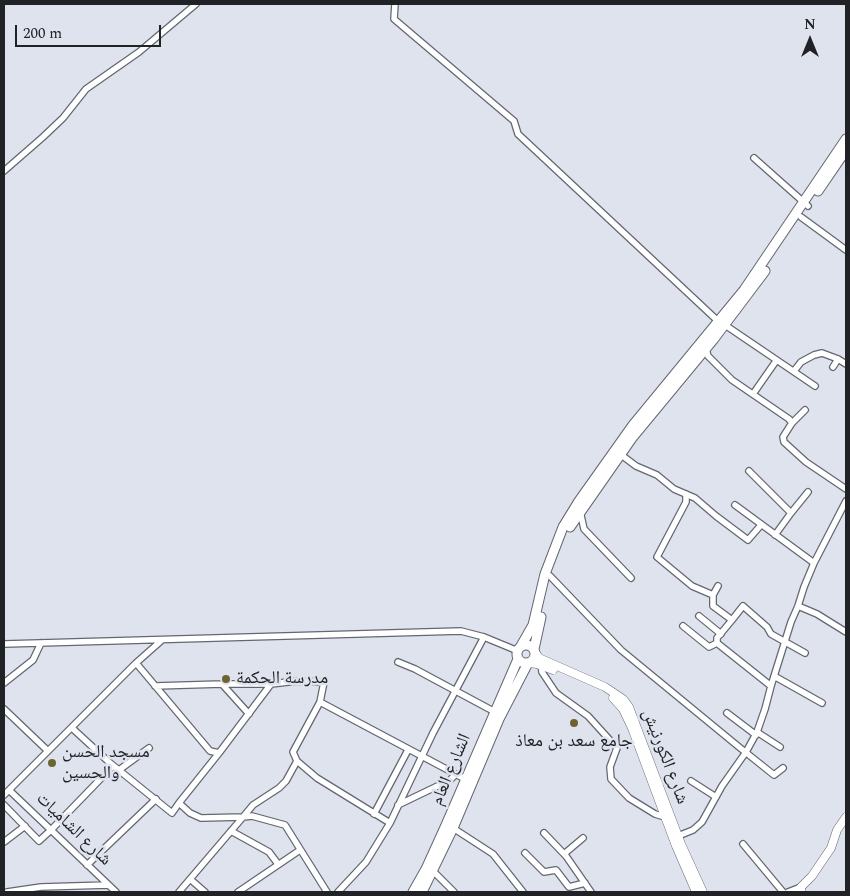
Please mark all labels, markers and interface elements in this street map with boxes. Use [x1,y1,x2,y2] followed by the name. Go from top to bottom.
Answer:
[804,14,816,35] text: N
[18,15,164,47] scale bar
[785,15,835,65] north arrow
[23,22,62,45] text: 200 m
[236,668,328,690] place label: مدرسة الحكمة
[220,673,232,685] marker: مدرسة الحكمة
[636,706,692,808] street label: شارع الكورنيش
[568,717,580,729] marker: جامع سعد بن معاذ
[427,731,477,809] street label: الشارع العام
[515,731,633,753] place label: جامع سعد بن معاذ
[62,742,150,784] place label: مسجد الحسن والحسين
[46,757,58,769] marker: مسجد الحسن والحسين
[31,789,115,871] street label: شارع الشاميات

